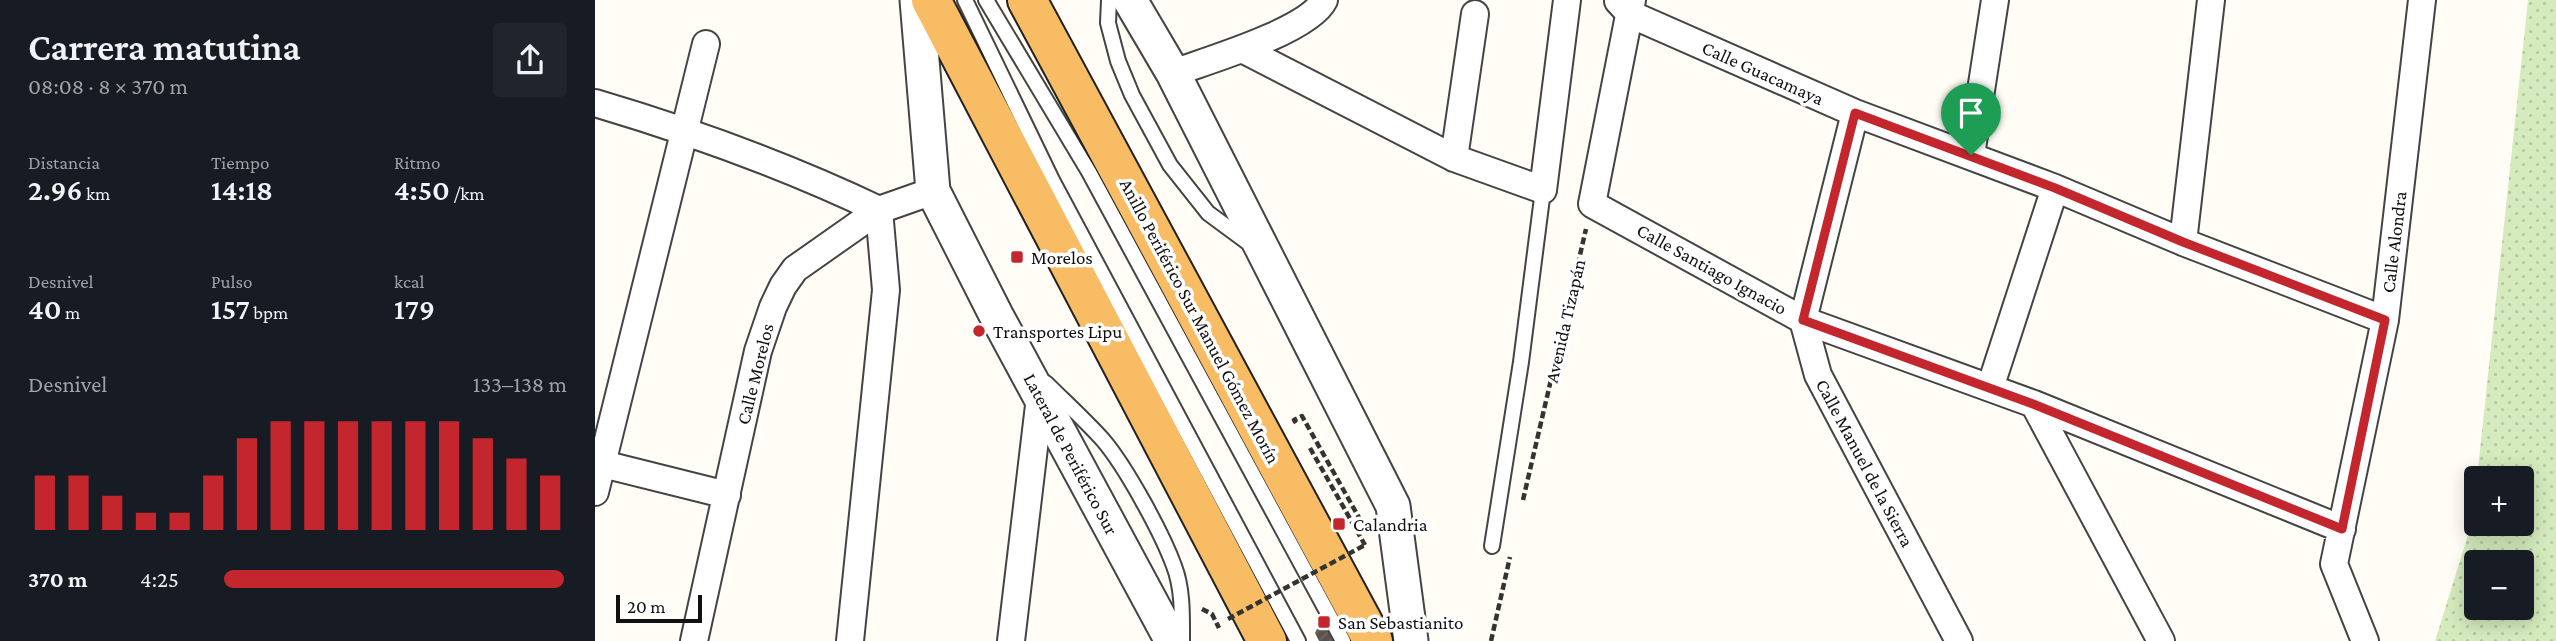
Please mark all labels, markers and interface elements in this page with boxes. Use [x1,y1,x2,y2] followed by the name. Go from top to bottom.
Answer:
[493,23,567,97] button: share
[28,26,301,68] text: Carrera matutina
[1699,37,1827,109] street label: Calle Guacamaya
[28,73,188,99] text: 08:08 · 8 × 370 m
[1941,83,2001,155] pin
[1952,94,1990,132] icon: arrive
[28,152,100,173] text: Distancia
[211,152,269,173] text: Tiempo
[394,152,440,173] text: Ritmo
[28,173,82,206] text: 2.96
[211,173,273,206] text: 14:18
[394,173,450,206] text: 4:50
[1116,175,1284,467] street label: Anillo Periférico Sur Manuel Gómez Morín
[82,183,110,204] text: km
[450,183,485,204] text: /km
[2377,190,2411,294] street label: Calle Alondra
[1633,219,1791,319] street label: Calle Santiago Ignacio
[1031,247,1093,268] place label: Morelos
[1009,249,1025,265] marker: Morelos
[1541,257,1589,385] street label: Avenida Tizapán
[28,271,94,292] text: Desnivel
[211,271,253,292] text: Pulso
[394,271,425,292] text: kcal
[28,292,62,325] text: 40
[211,292,250,325] text: 157
[394,292,435,325] text: 179
[62,302,80,323] text: m
[250,302,288,323] text: bpm
[732,321,778,427] street label: Calle Morelos
[993,321,1122,342] place label: Transportes Lipu
[971,323,987,339] marker: Transportes Lipu
[1020,370,1123,539] street label: Lateral de Periférico Sur
[28,371,107,397] text: Desnivel
[473,371,567,397] text: 133–138 m
[1812,376,1918,551] street label: Calle Manuel de la Sierra
[2464,466,2534,620] map controls
[2464,466,2534,536] button: +
[1353,514,1428,535] place label: Calandria
[1331,516,1347,532] marker: Calandria
[2464,550,2534,620] button: −
[28,566,88,592] text: 370 m
[140,566,179,592] text: 4:25
[616,592,702,624] scale bar
[627,596,666,617] text: 20 m
[1338,612,1463,633] place label: San Sebastianito
[1316,614,1332,630] marker: San Sebastianito

